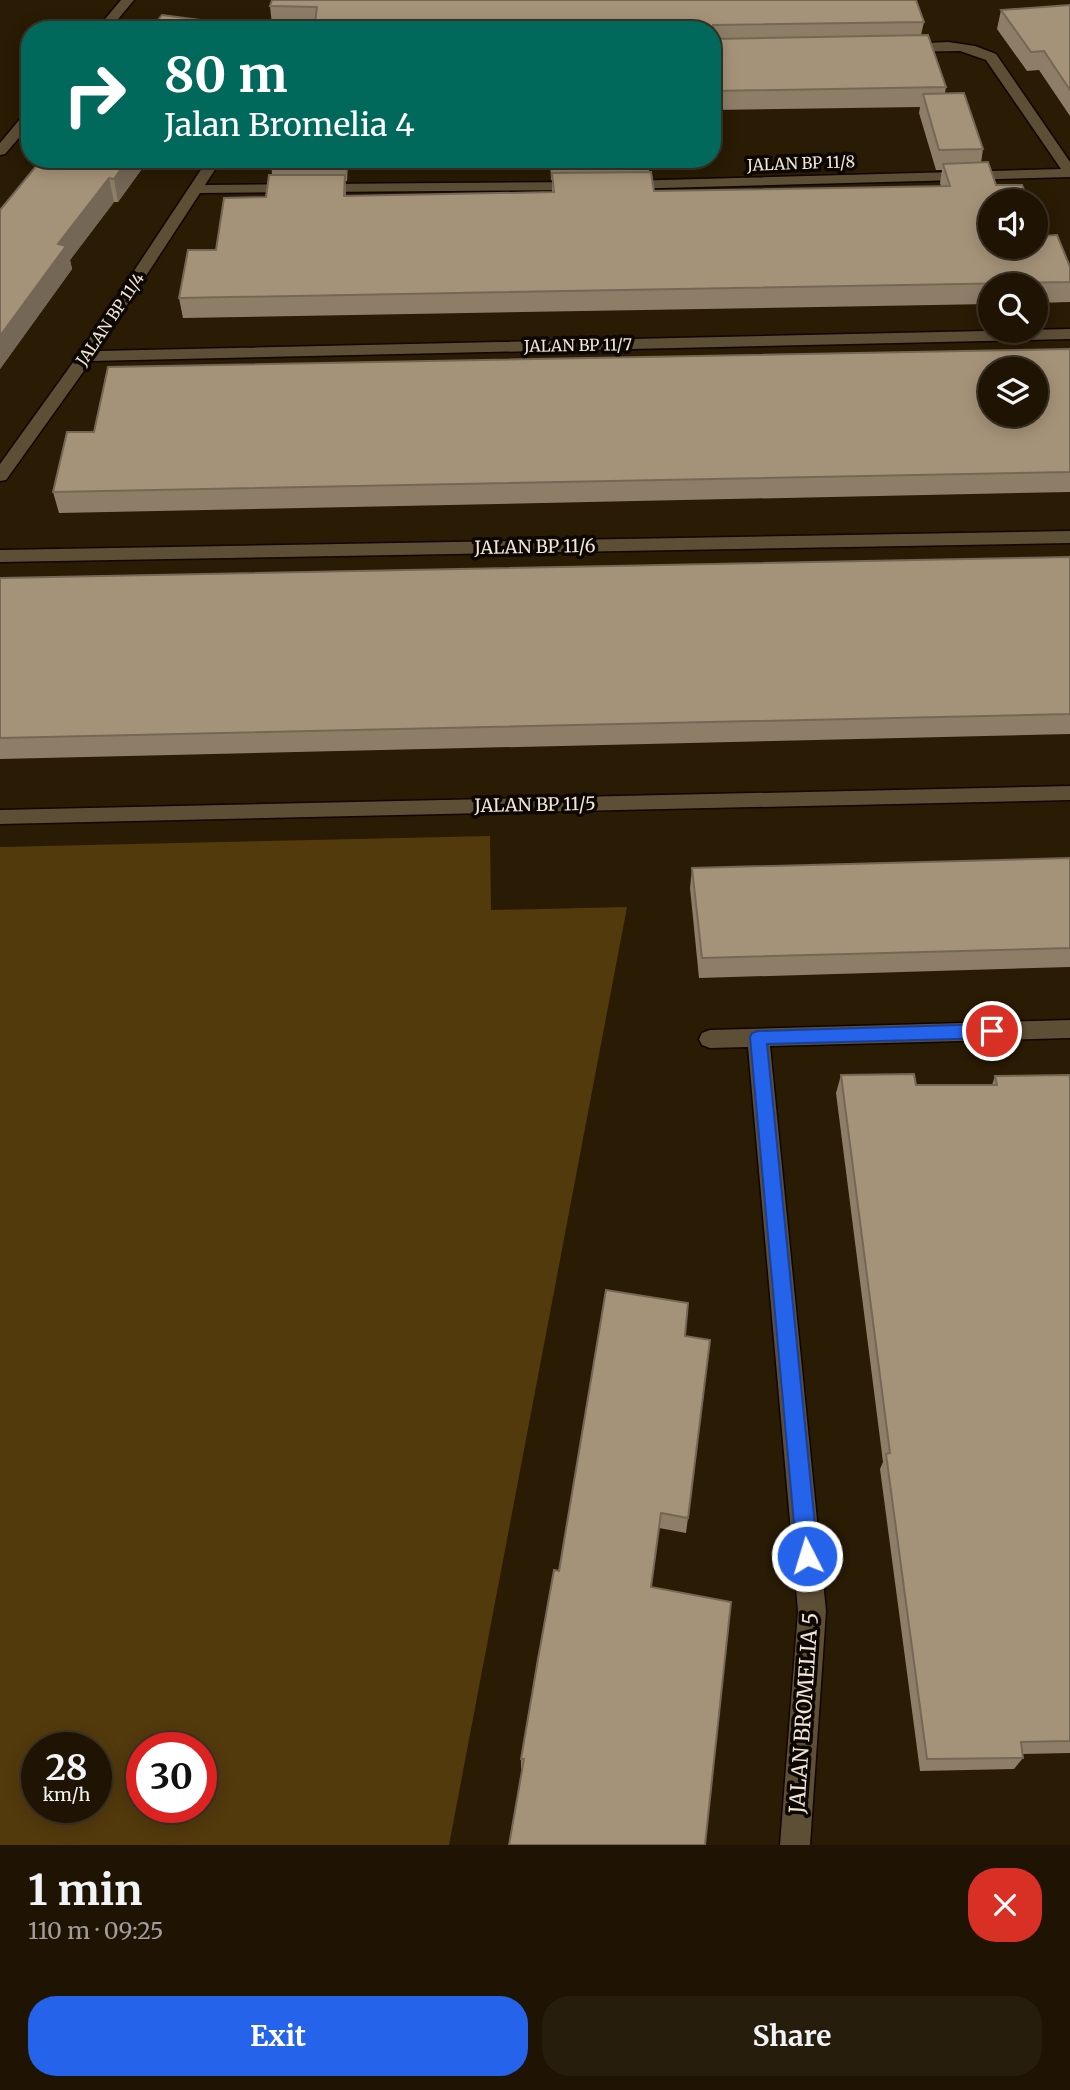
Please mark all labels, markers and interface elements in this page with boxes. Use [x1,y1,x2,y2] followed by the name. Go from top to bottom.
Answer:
[164,44,287,105] text: 80 m
[49,49,140,140] icon: right
[164,105,415,145] text: Jalan Bromelia 4
[746,151,855,175] street label: JALAN BP 11/8
[978,189,1048,427] map controls
[978,189,1048,259] button: sound
[71,269,148,370] street label: JALAN BP 11/4
[978,273,1048,343] button: search
[523,334,632,356] street label: JALAN BP 11/7
[978,357,1048,427] button: layers
[473,534,596,559] street label: JALAN BP 11/6
[473,792,596,817] street label: JALAN BP 11/5
[962,1001,1022,1061] pin
[973,1012,1011,1050] icon: arrive
[770,1519,844,1593] position arrow
[783,1612,824,1815] street label: JALAN BROMELIA 5
[126,1732,217,1823] speed limit sign: 30
[45,1746,88,1790] text: 28
[43,1783,90,1806] text: km/h
[28,1864,142,1916] text: 1 min
[968,1868,1042,1942] button: close
[28,1916,164,1945] text: 110 m · 09:25
[28,1996,528,2076] button: Exit
[542,1996,1042,2076] button: Share

